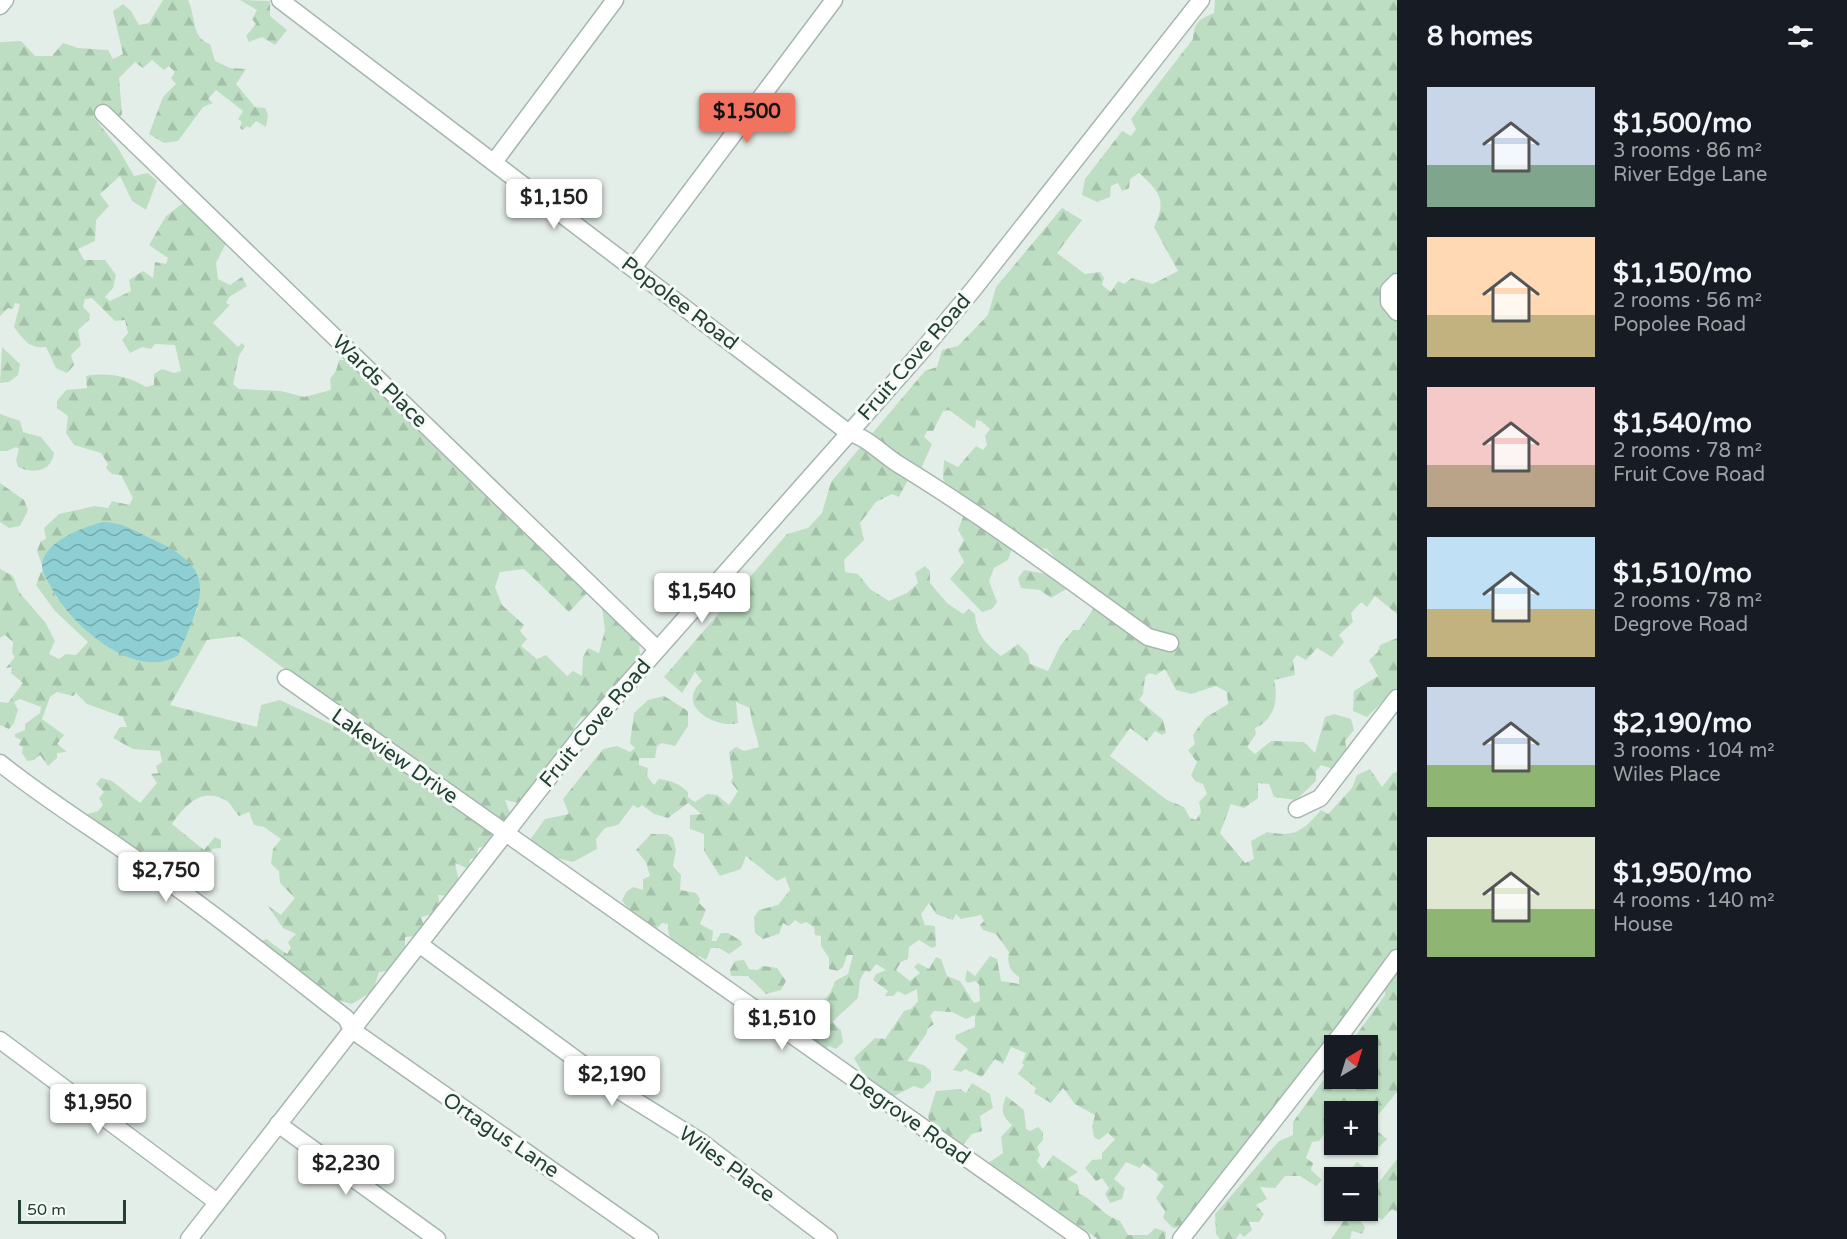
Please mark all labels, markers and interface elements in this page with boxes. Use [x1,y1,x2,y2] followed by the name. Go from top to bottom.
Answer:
[1784,20,1817,53] icon: filters
[1427,21,1533,52] text: 8 homes
[698,93,796,144] pin: $1,500
[713,100,781,124] text: $1,500
[1613,108,1752,139] text: $1,500/mo
[1475,111,1547,183] icon: home
[1613,139,1762,163] text: 3 rooms · 86 m²
[1613,163,1767,187] text: River Edge Lane
[505,179,603,230] pin: $1,150
[520,186,588,210] text: $1,150
[616,251,743,355] street label: Popolee Road
[1613,258,1752,289] text: $1,150/mo
[1475,261,1547,333] icon: home
[853,289,976,426] street label: Fruit Cove Road
[1613,289,1762,313] text: 2 rooms · 56 m²
[1613,313,1746,337] text: Popolee Road
[327,330,433,433] street label: Wards Place
[1613,408,1752,439] text: $1,540/mo
[1475,411,1547,483] icon: home
[1613,439,1762,463] text: 2 rooms · 78 m²
[1613,463,1765,487] text: Fruit Cove Road
[1613,558,1752,589] text: $1,510/mo
[1475,561,1547,633] icon: home
[653,573,751,624] pin: $1,540
[668,580,736,604] text: $1,540
[1613,589,1762,613] text: 2 rooms · 78 m²
[1613,613,1748,637] text: Degrove Road
[534,654,656,793] street label: Fruit Cove Road
[327,703,463,809] street label: Lakeview Drive
[1613,708,1752,739] text: $2,190/mo
[1475,711,1547,783] icon: home
[1613,739,1775,763] text: 3 rooms · 104 m²
[1613,763,1721,787] text: Wiles Place
[117,852,215,903] pin: $2,750
[1613,858,1752,889] text: $1,950/mo
[132,859,200,883] text: $2,750
[1475,861,1547,933] icon: home
[1613,889,1775,913] text: 4 rooms · 140 m²
[1613,913,1673,937] text: House
[733,1000,831,1051] pin: $1,510
[748,1007,816,1031] text: $1,510
[1324,1035,1378,1089] north arrow
[1324,1035,1378,1221] map controls
[563,1056,661,1107] pin: $2,190
[578,1063,646,1087] text: $2,190
[844,1068,975,1170] street label: Degrove Road
[49,1084,147,1135] pin: $1,950
[438,1087,564,1184] street label: Ortagus Lane
[64,1091,132,1115] text: $1,950
[1324,1101,1378,1155] button: +
[674,1121,780,1208] street label: Wiles Place
[297,1145,395,1196] pin: $2,230
[312,1152,380,1176] text: $2,230
[1324,1167,1378,1221] button: −
[18,1197,126,1224] scale bar
[27,1200,66,1220] text: 50 m

